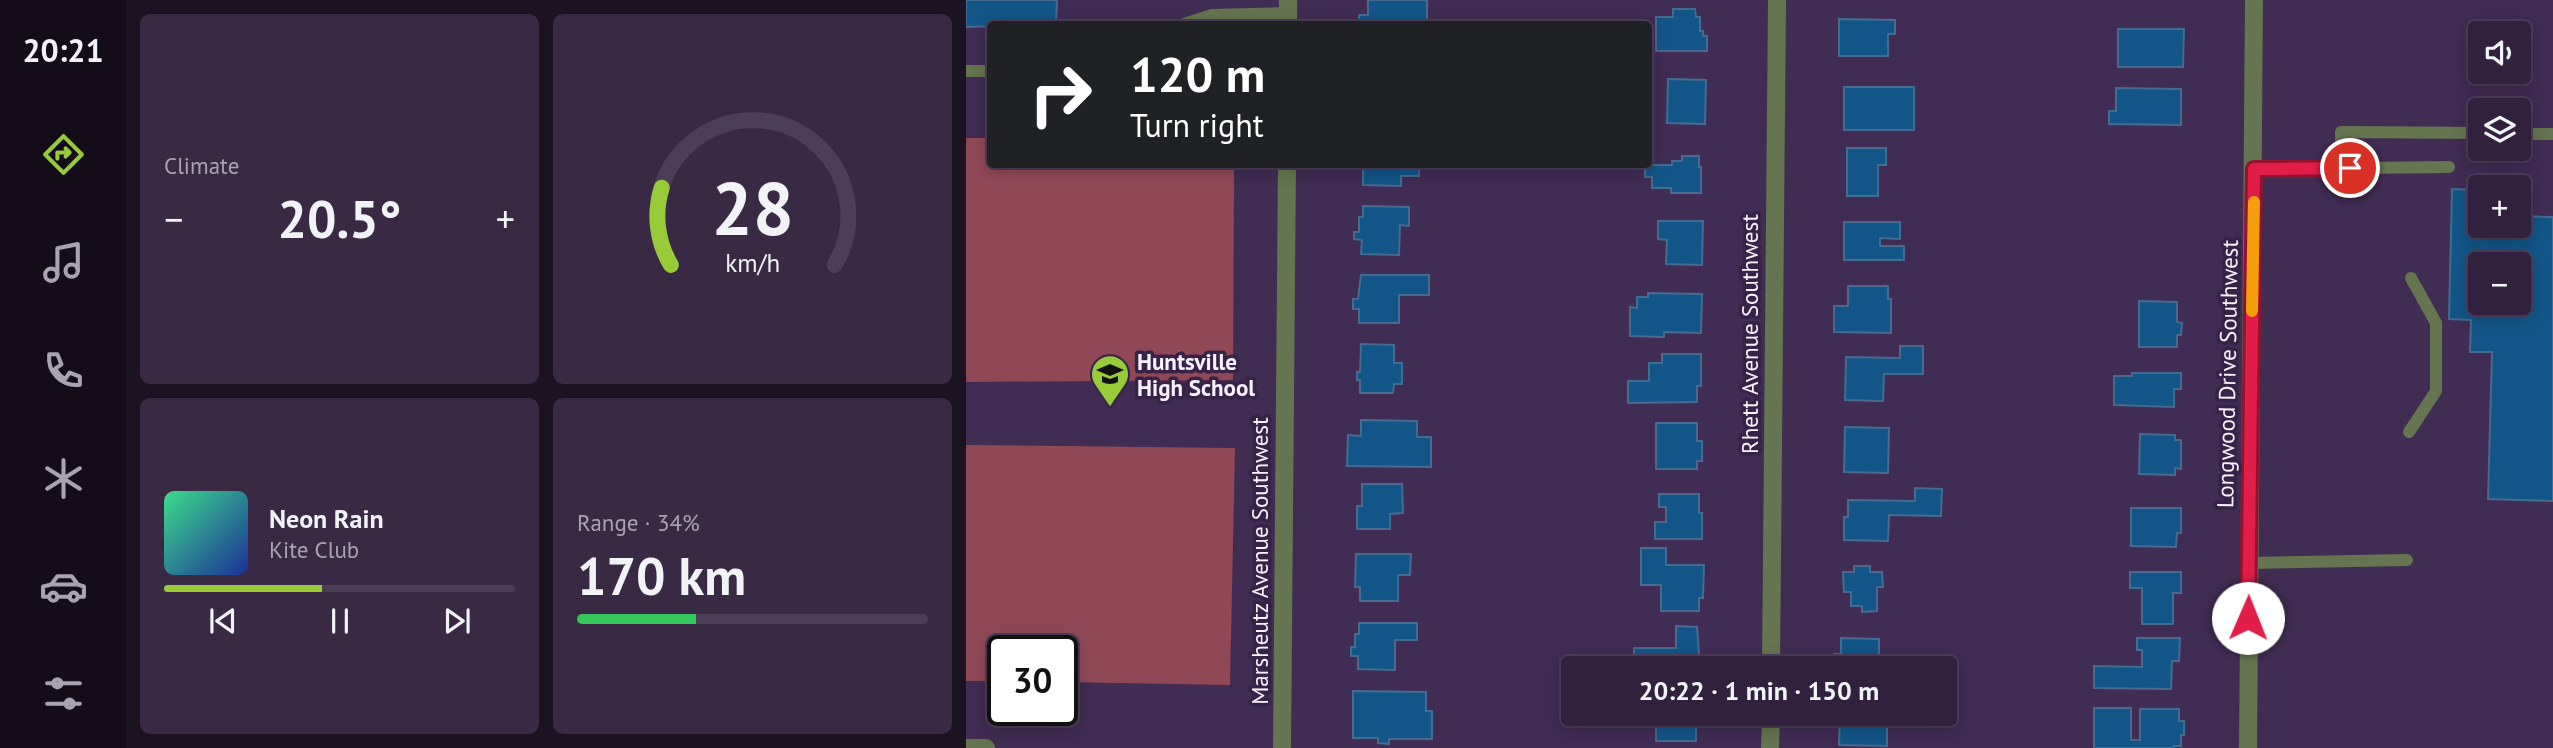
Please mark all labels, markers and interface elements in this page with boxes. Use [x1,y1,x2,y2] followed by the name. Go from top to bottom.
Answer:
[2468,21,2531,315] map controls
[2468,21,2531,84] button: sound
[22,29,104,71] text: 20:21
[1130,42,1265,106] text: 120 m
[1015,49,1106,140] icon: right
[2468,98,2531,161] button: layers
[1130,104,1264,146] text: Turn right
[39,130,88,179] icon: directions
[2320,138,2380,198] pin
[2331,149,2369,187] icon: arrive
[164,151,239,180] text: Climate
[711,161,794,255] text: 28
[2468,175,2531,238] button: +
[278,185,401,252] text: 20.5°
[164,194,183,243] text: −
[496,194,515,243] text: +
[1735,214,1764,454] street label: Rhett Avenue Southwest
[39,238,88,287] icon: music
[2210,239,2244,508] street label: Longwood Drive Southwest
[725,247,780,279] text: km/h
[2468,252,2531,315] button: −
[39,346,88,395] icon: phone
[1137,347,1255,402] place label: Huntsville High School
[1089,353,1131,408] school or university icon: Huntsville High School
[1245,417,1274,705] street label: Marsheutz Avenue Southwest
[39,454,88,503] icon: climate
[269,502,384,535] text: Neon Rain
[577,508,700,537] text: Range · 34%
[269,535,359,564] text: Kite Club
[577,542,746,609] text: 170 km
[39,562,88,611] icon: car
[2211,581,2285,655] position arrow
[204,602,242,640] icon: previous
[321,602,359,640] icon: pause
[438,602,476,640] icon: next
[987,635,1078,726] speed limit sign: 30
[39,669,88,718] icon: filters
[1639,674,1879,707] text: 20:22 · 1 min · 150 m

